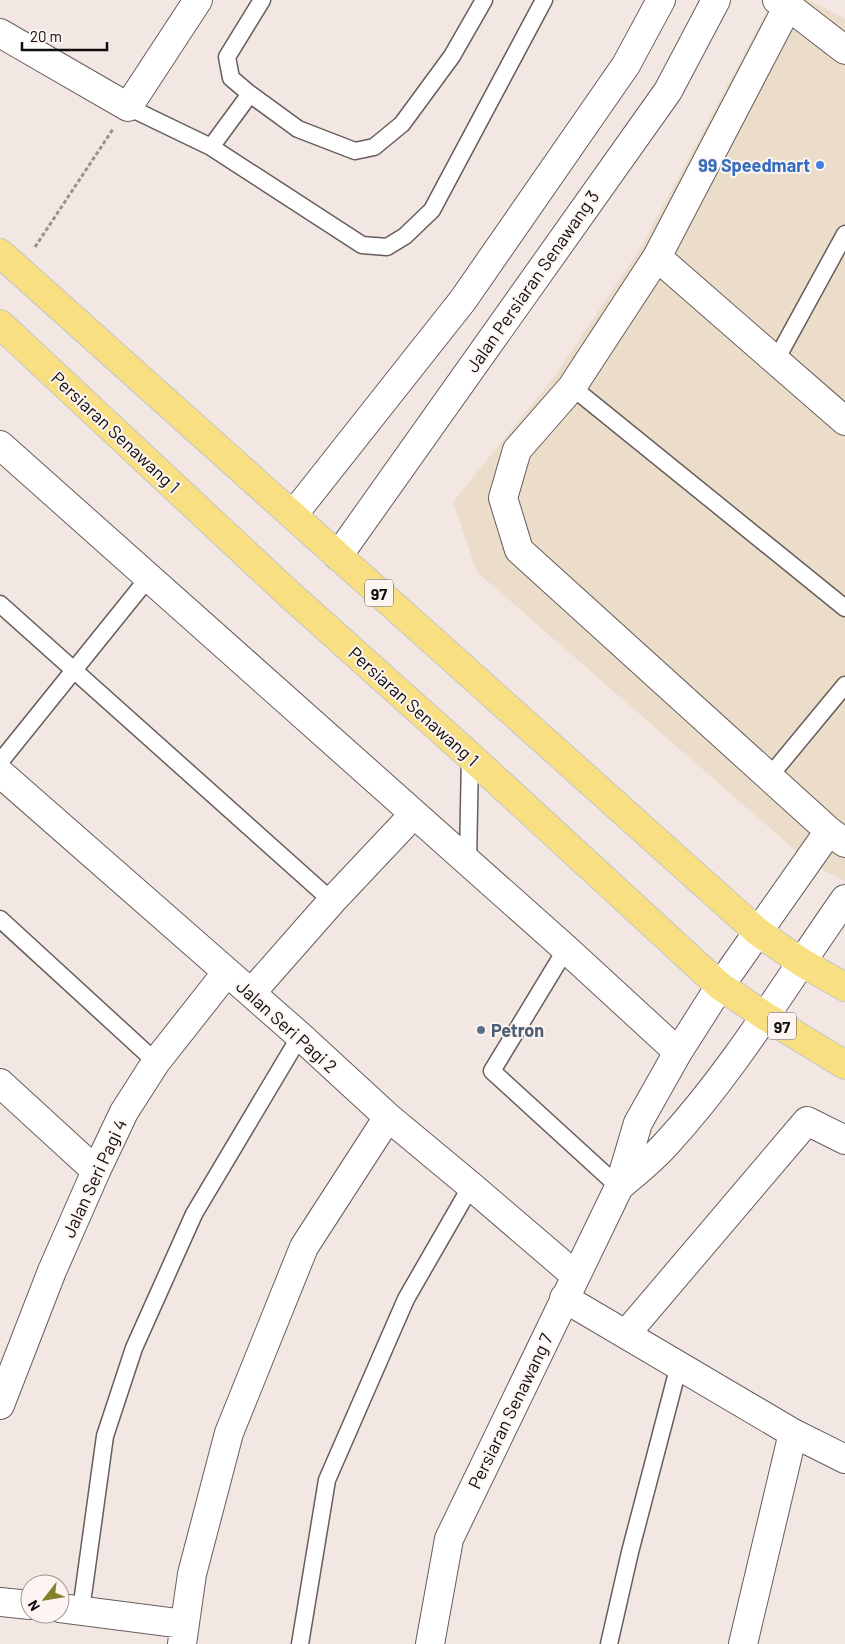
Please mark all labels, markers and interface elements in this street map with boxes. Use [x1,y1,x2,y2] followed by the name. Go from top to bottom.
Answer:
[22,20,108,52] scale bar
[30,27,62,45] text: 20 m
[698,154,810,176] place label: 99 Speedmart
[814,159,826,171] marker: 99 Speedmart
[461,186,603,376] street label: Jalan Persiaran Senawang 3
[47,367,185,497] street label: Persiaran Senawang 1
[365,580,393,606] road number: 97
[344,642,484,770] street label: Persiaran Senawang 1
[232,975,342,1077] street label: Jalan Seri Pagi 2
[768,1012,796,1040] road number: 97
[491,1019,544,1041] place label: Petron
[475,1024,487,1036] marker: Petron
[57,1115,131,1241] street label: Jalan Seri Pagi 4
[463,1329,557,1492] street label: Persiaran Senawang 7
[20,1574,70,1624] north arrow
[24,1598,43,1614] text: N

